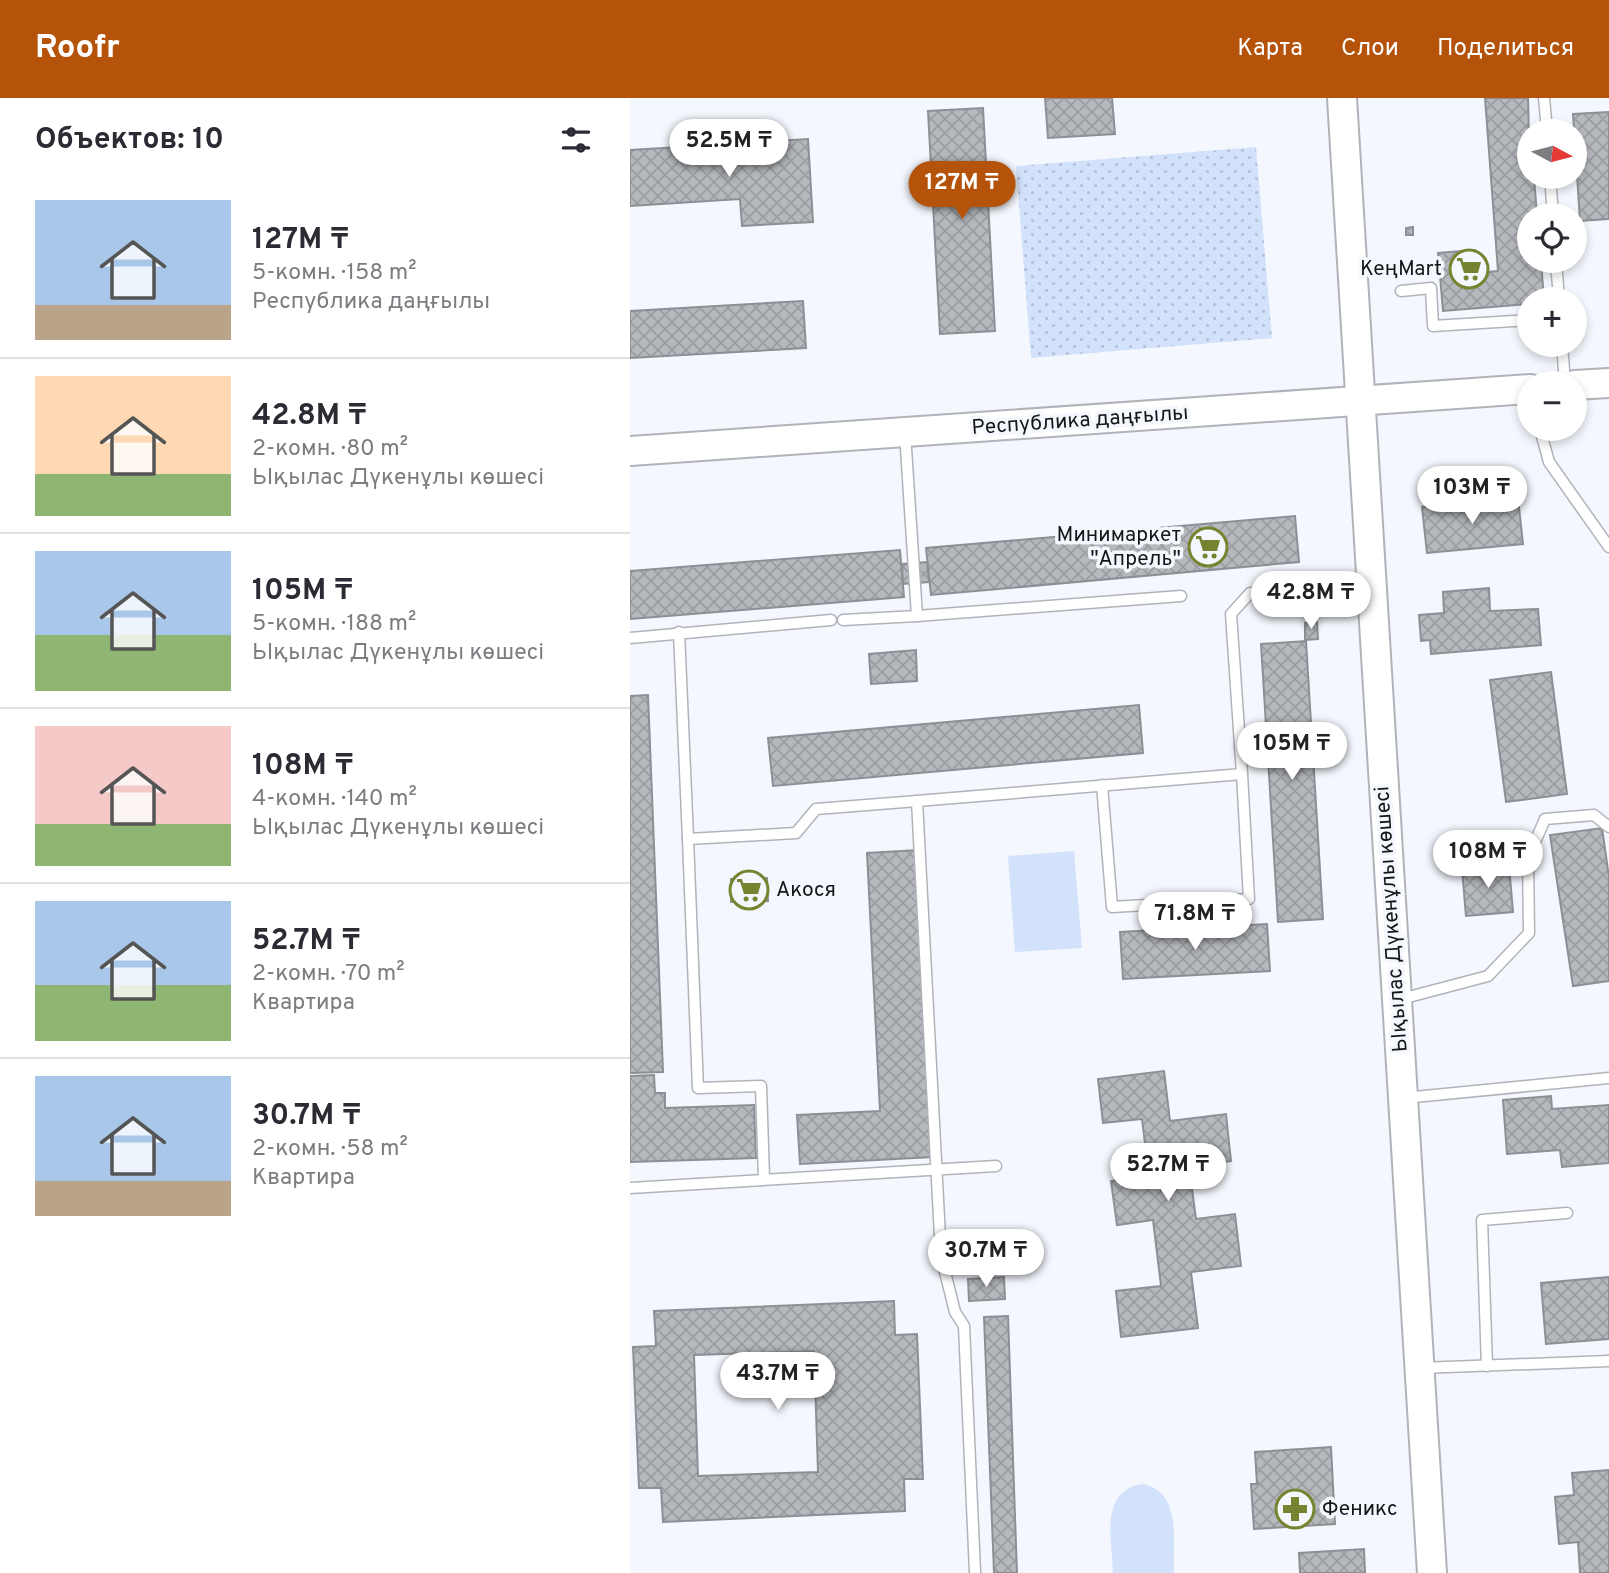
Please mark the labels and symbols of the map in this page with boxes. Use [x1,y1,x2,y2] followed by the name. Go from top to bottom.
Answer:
[1517,119,1587,189] north arrow
[664,120,794,179] pin: 52.5M ₸
[905,162,1019,221] pin: 127M ₸
[1448,248,1490,290] supermarket icon: КеңMart
[1360,256,1442,283] place label: КеңMart
[971,400,1189,442] street label: Республика даңғылы
[1415,466,1529,526] pin: 103M ₸
[1057,522,1181,573] place label: Минимаркет "Апрель"
[1187,526,1229,568] supermarket icon: Минимаркет "Апрель"
[1246,572,1376,631] pin: 42.8M ₸
[1235,722,1349,782] pin: 105M ₸
[1369,785,1415,1053] street label: Ықылас Дүкенұлы көшесі
[1431,830,1545,890] pin: 108M ₸
[728,869,770,911] supermarket icon: Акося
[776,877,836,904] place label: Акося
[1130,892,1260,952] pin: 71.8M ₸
[1103,1144,1233,1203] pin: 52.7M ₸
[921,1230,1051,1289] pin: 30.7M ₸
[713,1352,843,1412] pin: 43.7M ₸
[1274,1488,1316,1530] pharmacy icon: Феникс
[1322,1496,1397,1523] place label: Феникс

